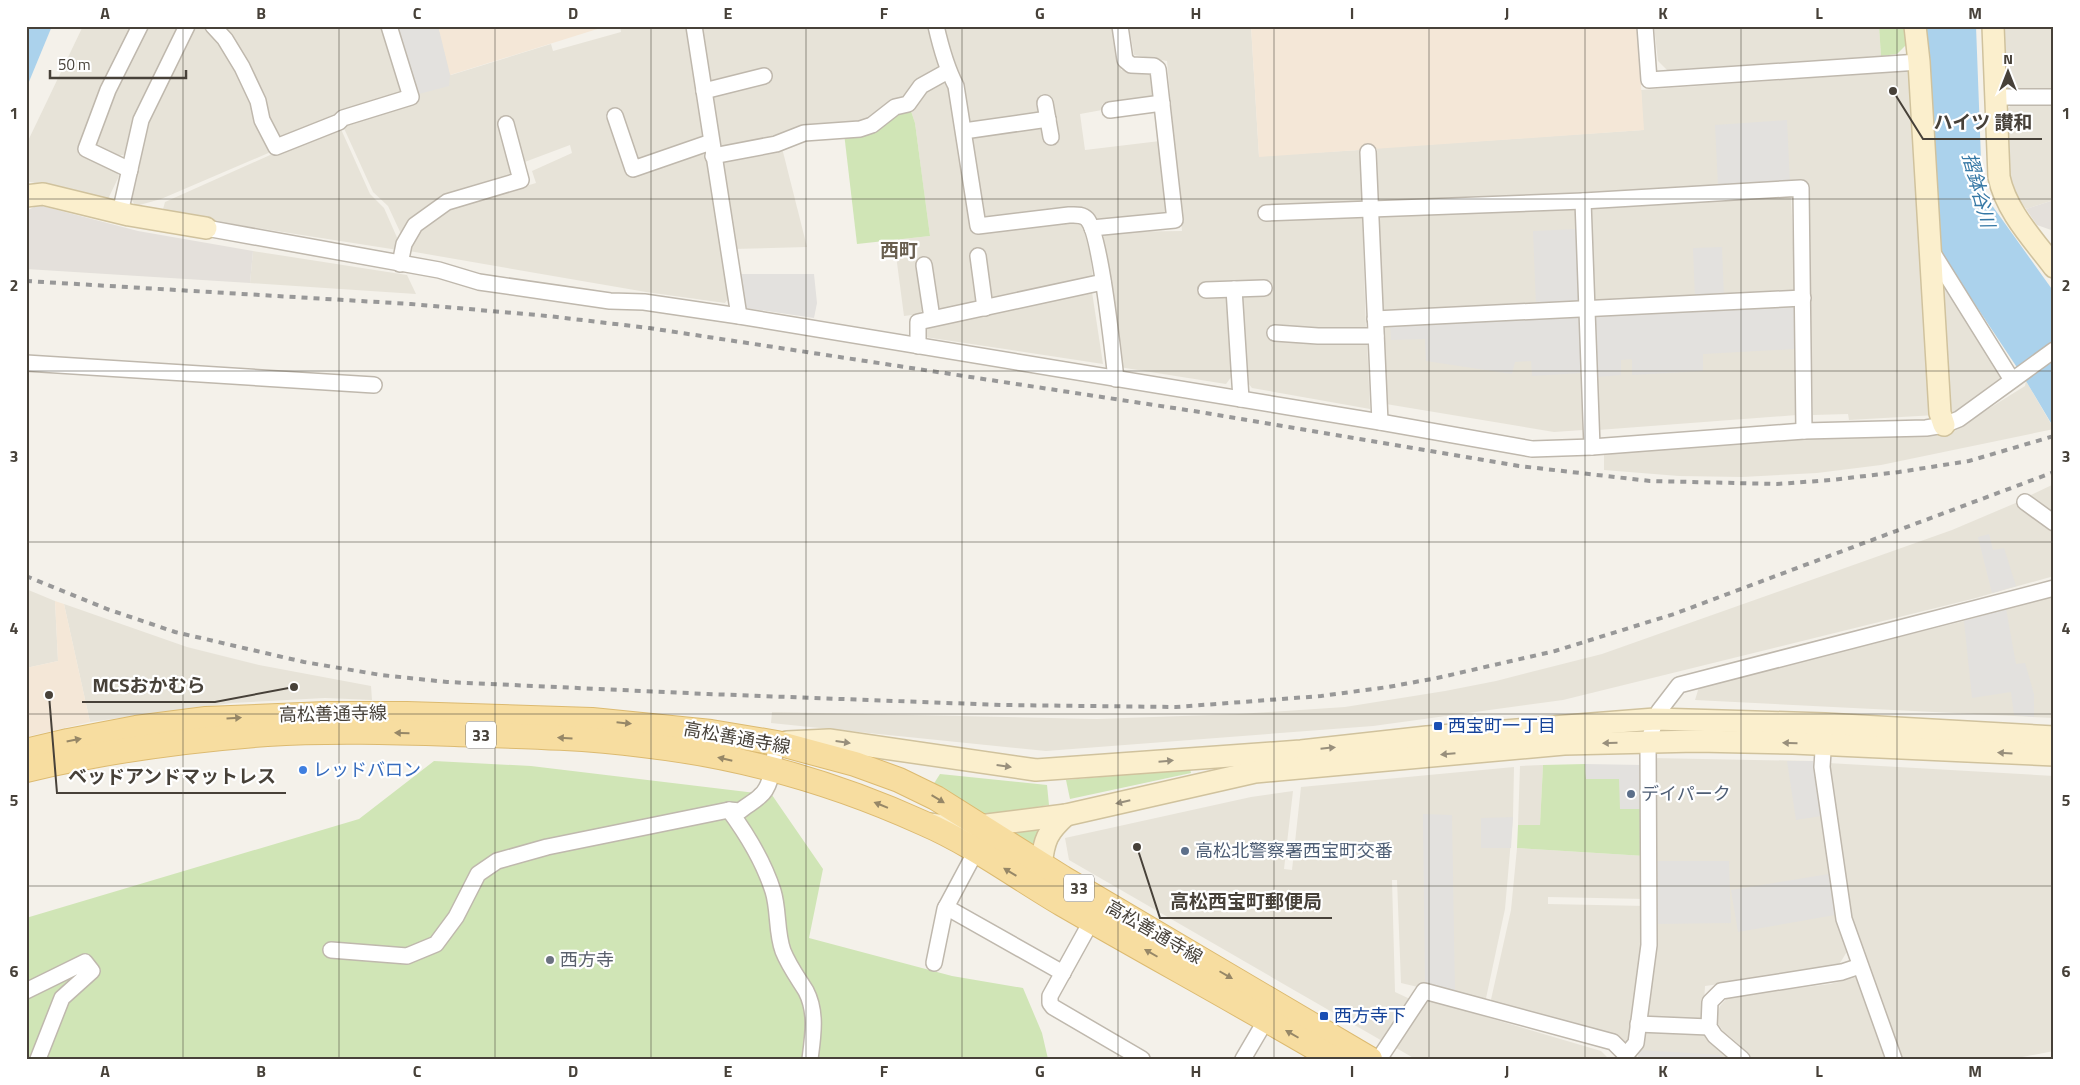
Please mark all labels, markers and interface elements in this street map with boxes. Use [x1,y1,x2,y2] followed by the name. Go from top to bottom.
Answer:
[100,1,110,25] text: A
[256,1,266,25] text: B
[413,1,422,25] text: C
[568,1,578,25] text: D
[724,1,733,25] text: E
[880,1,889,25] text: F
[1035,1,1045,25] text: G
[1191,1,1201,25] text: H
[1350,1,1354,25] text: I
[1505,1,1509,25] text: J
[1658,1,1668,25] text: K
[1815,1,1823,25] text: L
[1968,1,1982,25] text: M
[50,48,186,80] scale bar
[1982,48,2032,98] north arrow
[2003,48,2013,69] text: N
[58,53,91,76] text: 50 m
[10,101,18,125] text: 1
[2062,101,2070,125] text: 1
[1923,105,2042,139] callout: ハイツ 讃和
[1934,107,2032,136] text: ハイツ 讃和
[1956,149,2004,232] water label: 摺鉢谷川
[880,235,918,264] district label: 西町
[10,273,18,297] text: 2
[2062,273,2070,297] text: 2
[10,444,18,468] text: 3
[2062,444,2070,468] text: 3
[10,616,19,640] text: 4
[2062,616,2071,640] text: 4
[82,668,215,702] callout: MCSおかむら
[93,670,205,699] text: MCSおかむら
[279,699,387,728] street label: 高松善通寺線
[1448,712,1556,739] place label: 西宝町一丁目
[227,713,243,721] one-way arrow
[682,715,793,760] street label: 高松善通寺線
[616,719,632,727] one-way arrow
[1432,720,1444,732] marker: 西宝町一丁目
[466,722,496,748] road number: 33
[394,729,410,737] one-way arrow
[556,733,572,741] one-way arrow
[66,736,81,744] one-way arrow
[835,739,851,747] one-way arrow
[1602,739,1618,747] one-way arrow
[1782,739,1798,747] one-way arrow
[1320,744,1336,752] one-way arrow
[1997,748,2013,756] one-way arrow
[1440,750,1456,758] one-way arrow
[718,755,733,763] one-way arrow
[313,756,421,783] place label: レッドバロン
[1158,757,1174,765] one-way arrow
[57,759,286,793] callout: ベッドアンドマットレス
[68,761,276,790] text: ベッドアンドマットレス
[996,762,1012,770] one-way arrow
[297,764,309,776] marker: レッドバロン
[1641,780,1731,807] place label: デイパーク
[10,788,19,812] text: 5
[1625,788,1637,800] marker: デイパーク
[2062,788,2071,812] text: 5
[932,795,945,804] one-way arrow
[1115,798,1130,806] one-way arrow
[874,801,888,809] one-way arrow
[1195,837,1393,864] place label: 高松北警察署西宝町交番
[1179,845,1191,857] marker: 高松北警察署西宝町交番
[1004,868,1017,877] one-way arrow
[1064,874,1094,901] road number: 33
[1160,884,1332,918] callout: 高松西宝町郵便局
[1170,886,1322,915] text: 高松西宝町郵便局
[1101,893,1208,970] street label: 高松善通寺線
[560,946,614,973] place label: 西方寺
[1144,949,1157,958] one-way arrow
[544,954,556,966] marker: 西方寺
[10,959,19,983] text: 6
[2062,959,2071,983] text: 6
[1220,970,1233,979] one-way arrow
[1334,1002,1406,1029] place label: 西方寺下
[1318,1010,1330,1022] marker: 西方寺下
[1285,1030,1298,1039] one-way arrow
[100,1059,110,1083] text: A
[256,1059,266,1083] text: B
[413,1059,422,1083] text: C
[568,1059,578,1083] text: D
[724,1059,733,1083] text: E
[880,1059,889,1083] text: F
[1035,1059,1045,1083] text: G
[1191,1059,1201,1083] text: H
[1350,1059,1354,1083] text: I
[1505,1059,1509,1083] text: J
[1658,1059,1668,1083] text: K
[1815,1059,1823,1083] text: L
[1968,1059,1982,1083] text: M

